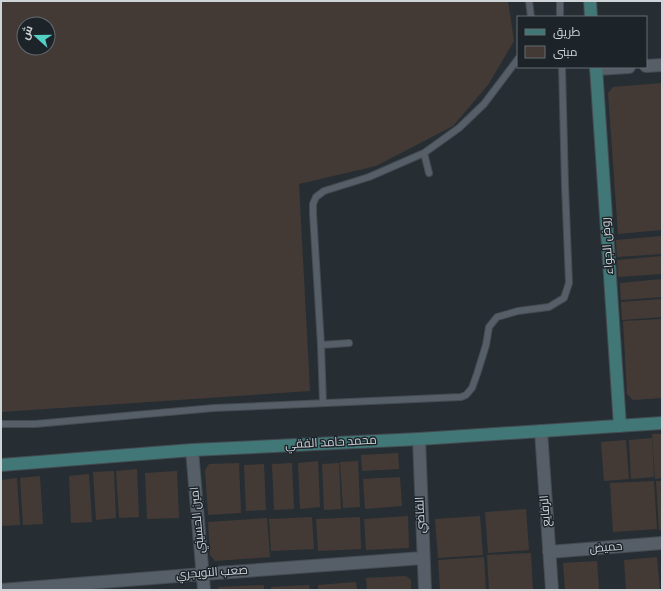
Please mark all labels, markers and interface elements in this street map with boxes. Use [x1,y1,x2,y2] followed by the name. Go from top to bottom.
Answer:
[16,16,56,56] north arrow
[517,16,647,68] legend
[19,24,37,42] text: ش
[553,25,581,41] text: طريق
[553,45,578,61] text: مبنى
[598,217,618,275] street label: روض الجواء
[285,433,377,454] street label: محمد حامد الفقي
[187,486,210,554] street label: امين الحسيني
[537,495,555,527] street label: الرفايع
[412,496,431,534] street label: القاضي
[589,539,623,557] street label: حميض
[176,563,248,584] street label: صعب التويجري

